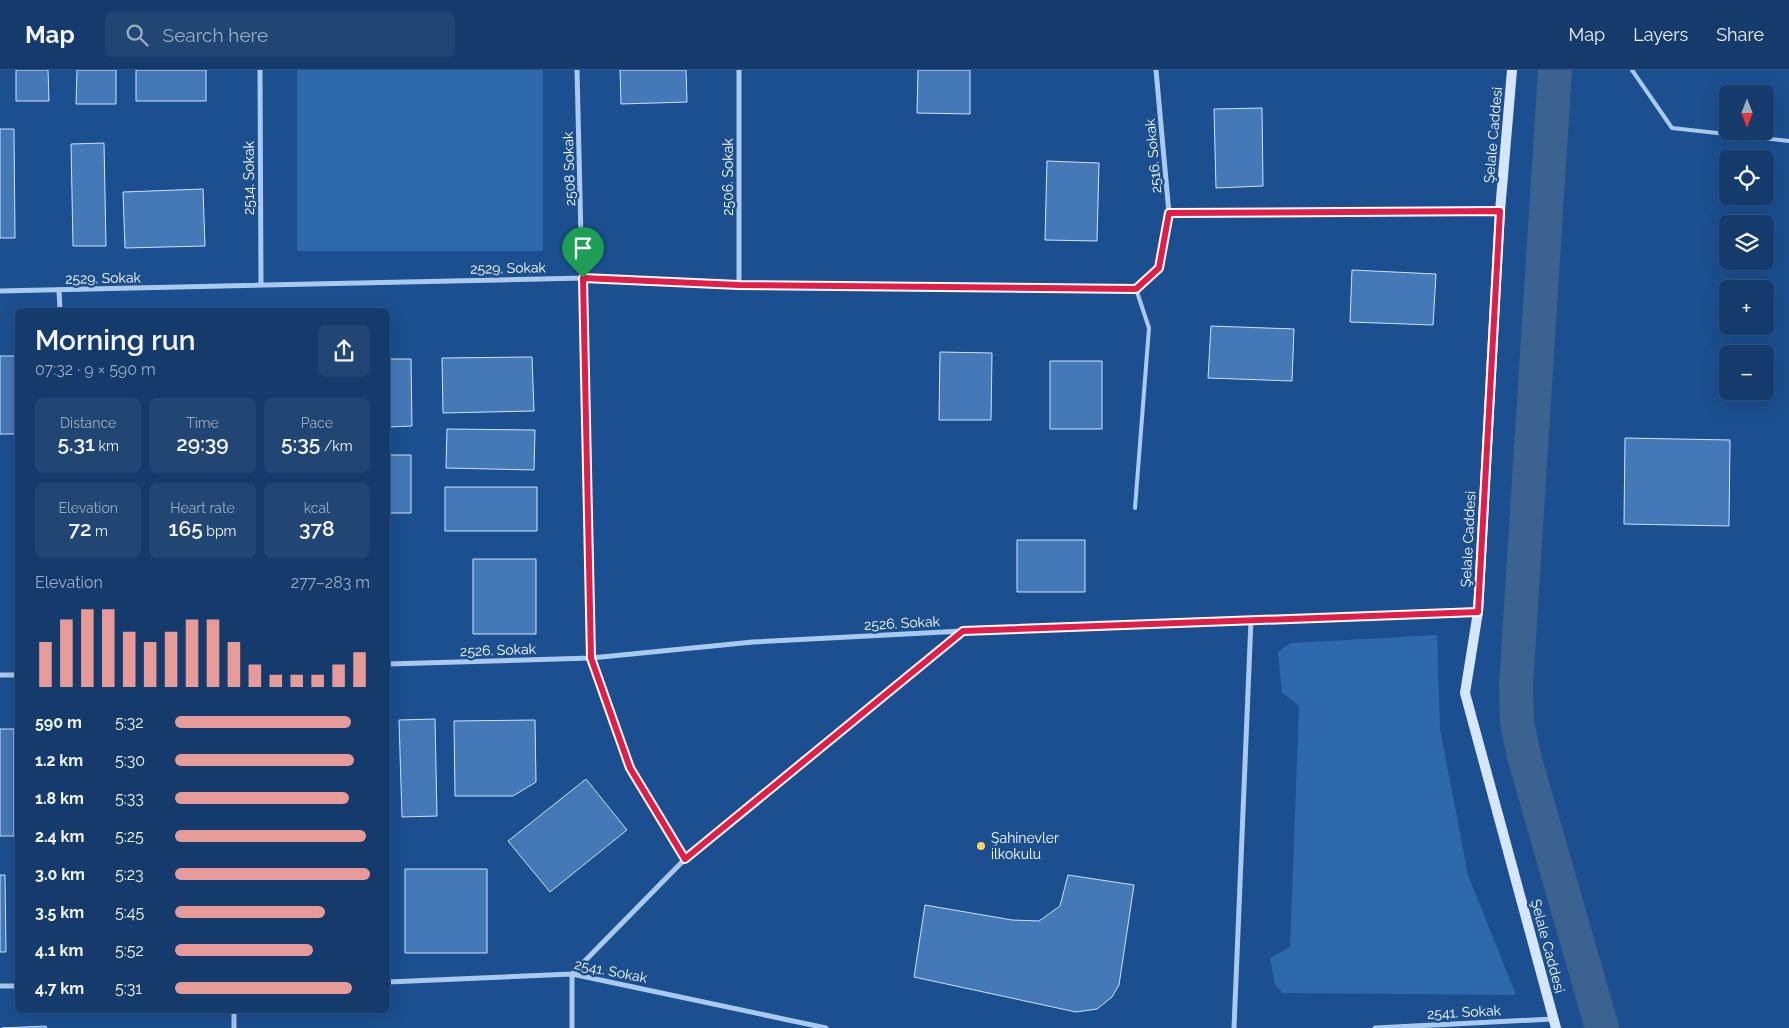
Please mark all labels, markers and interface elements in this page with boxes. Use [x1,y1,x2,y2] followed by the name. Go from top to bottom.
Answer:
[105,12,455,57] search box
[25,20,75,49] text: Map
[123,21,151,49] icon: search
[163,24,268,46] text: Search here
[1569,24,1605,45] text: Map
[1633,24,1688,45] text: Layers
[1716,24,1764,45] text: Share
[1719,85,1774,140] north arrow
[1719,85,1774,400] map controls
[1481,86,1505,184] street label: Şelale Caddesi
[1142,117,1164,194] street label: 2516. Sokak
[560,131,578,207] street label: 2508 Sokak
[720,138,736,216] street label: 2506. Sokak
[241,140,257,215] street label: 2514. Sokak
[1719,150,1774,205] button: locate
[1719,215,1774,270] button: layers
[562,227,604,278] pin
[569,234,597,262] icon: arrive
[470,259,547,277] street label: 2529. Sokak
[65,269,142,287] street label: 2529. Sokak
[1719,280,1774,335] button: +
[35,324,195,357] text: Morning run
[318,325,370,377] button: share
[1719,345,1774,400] button: −
[35,360,156,379] text: 07:32 · 9 × 590 m
[60,415,116,431] text: Distance
[186,415,219,431] text: Time
[301,415,333,431] text: Pace
[58,431,95,456] text: 5.31
[176,431,229,456] text: 29:39
[281,431,320,456] text: 5:35
[95,438,119,454] text: km
[320,438,353,454] text: /km
[1457,490,1479,588] street label: Şelale Caddesi
[58,500,118,516] text: Elevation
[170,500,235,516] text: Heart rate
[304,500,330,516] text: kcal
[68,516,91,541] text: 72
[169,516,203,541] text: 165
[299,516,335,541] text: 378
[91,523,108,539] text: m
[203,523,236,539] text: bpm
[35,573,103,592] text: Elevation
[291,573,370,592] text: 277–283 m
[864,613,941,633] street label: 2526. Sokak
[460,641,537,659] street label: 2526. Sokak
[35,713,82,732] text: 590 m
[115,713,144,732] text: 5:32
[35,751,83,770] text: 1.2 km
[115,751,145,770] text: 5:30
[35,789,84,808] text: 1.8 km
[115,789,144,808] text: 5:33
[35,827,84,846] text: 2.4 km
[115,827,144,846] text: 5:25
[991,830,1059,862] place label: Şahinevler ilkokulu
[975,840,987,852] marker: Şahinevler ilkokulu
[35,865,85,884] text: 3.0 km
[115,865,144,884] text: 5:23
[1528,897,1568,995] street label: Şelale Caddesi
[35,903,84,922] text: 3.5 km
[115,903,144,922] text: 5:45
[35,941,83,960] text: 4.1 km
[115,941,144,960] text: 5:52
[573,956,649,986] street label: 2541. Sokak
[35,979,84,998] text: 4.7 km
[115,979,142,998] text: 5:31
[1427,1002,1502,1022] street label: 2541. Sokak

